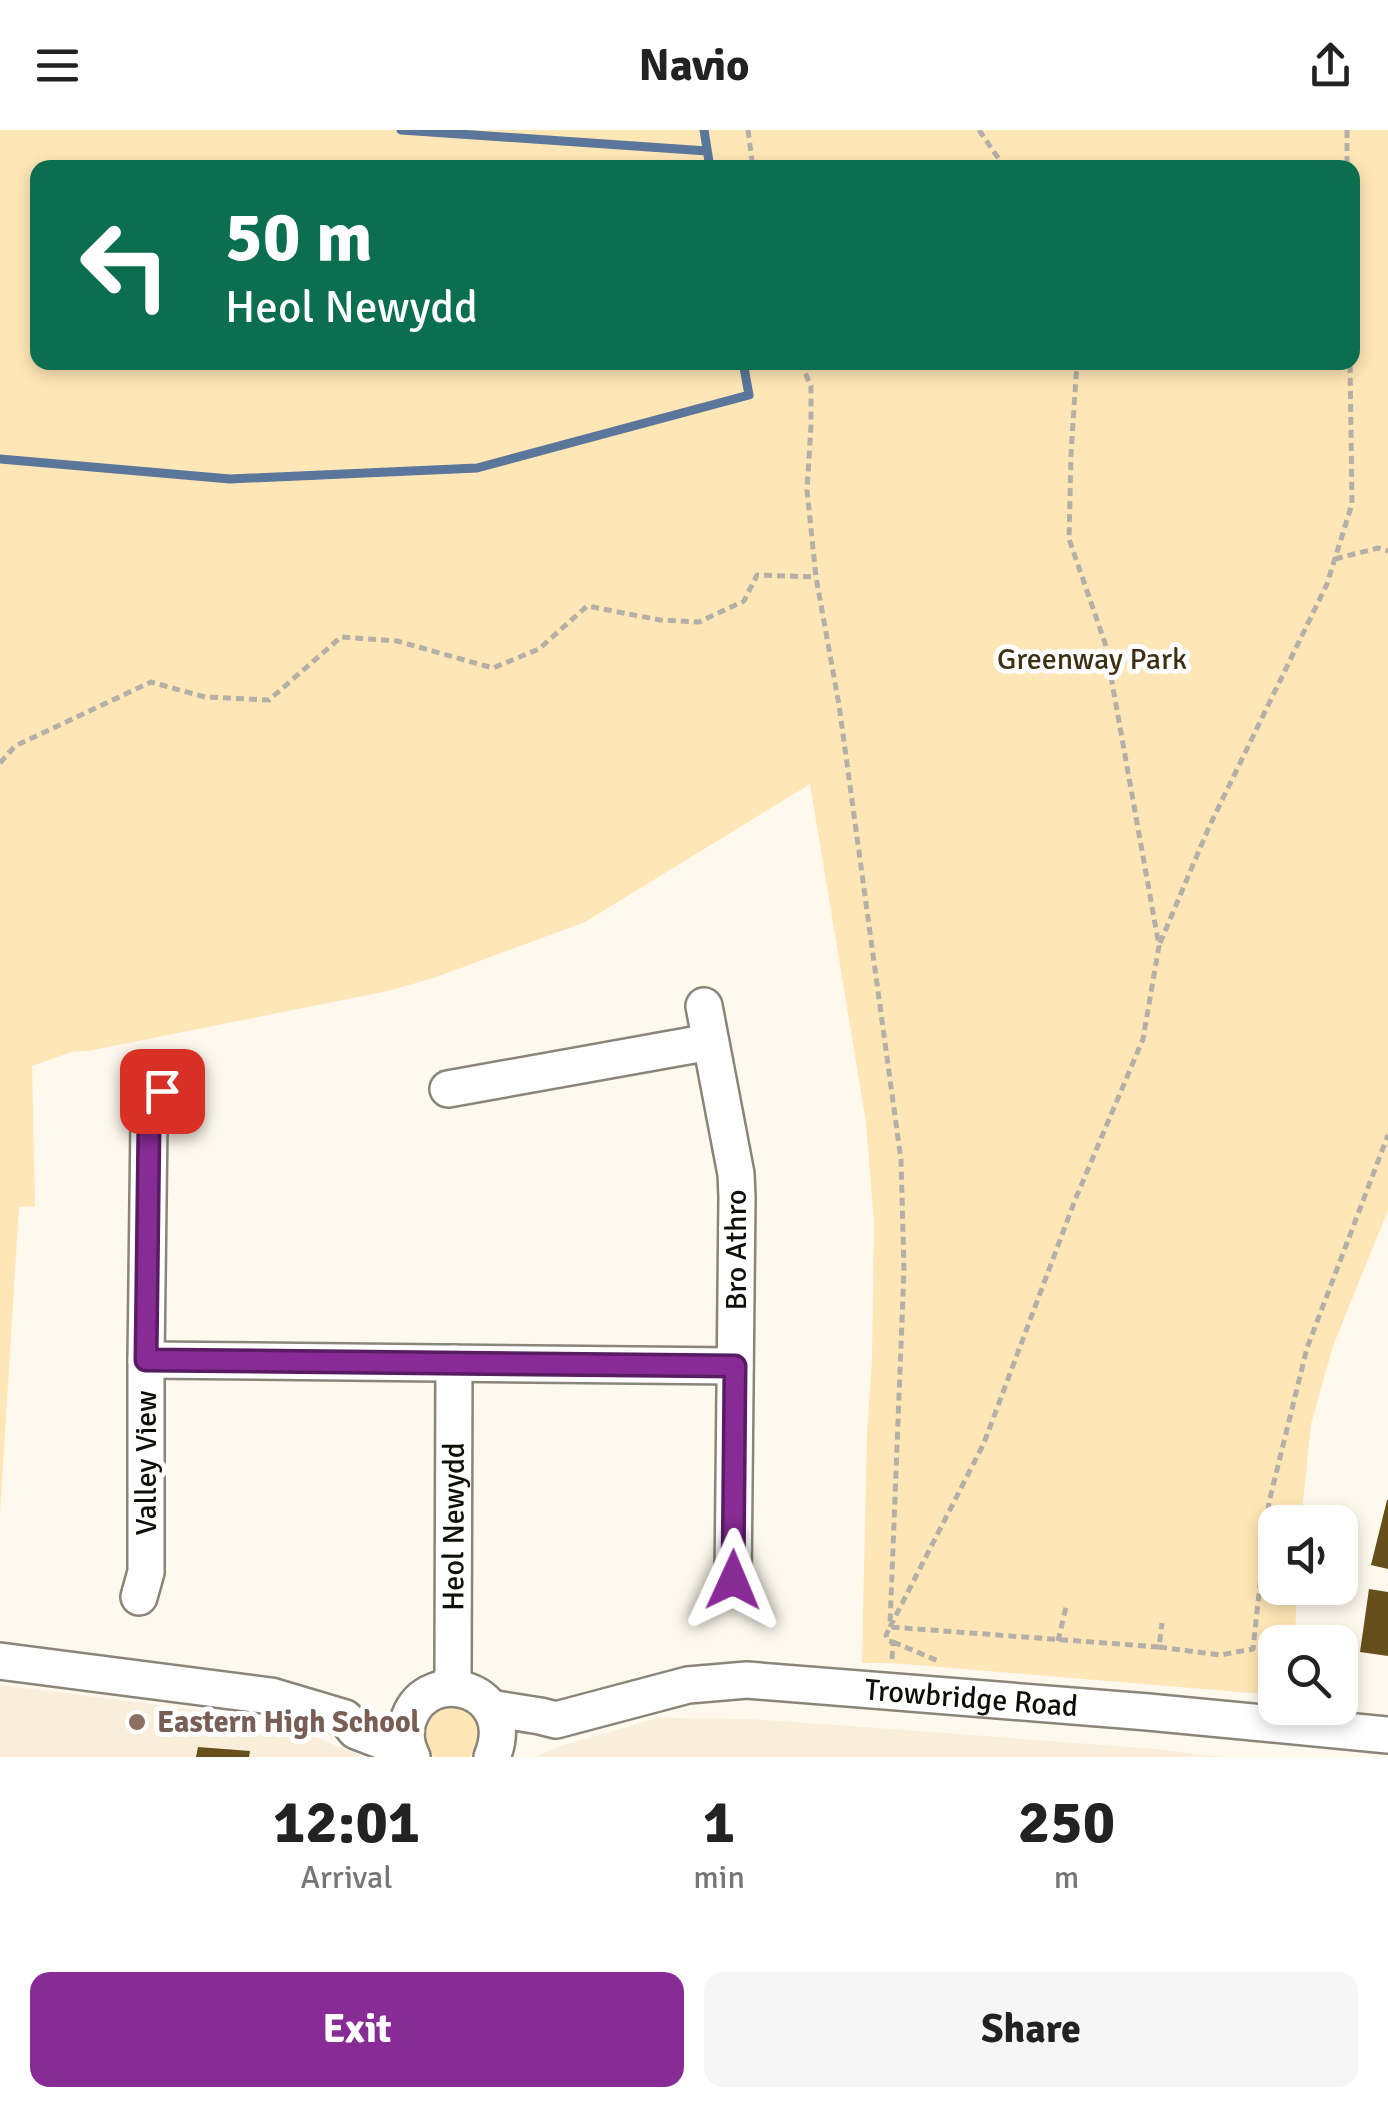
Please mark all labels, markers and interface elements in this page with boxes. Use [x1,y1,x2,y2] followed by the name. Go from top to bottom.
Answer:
[30,38,85,93] icon: menu
[638,38,750,93] text: Navio
[1303,38,1358,93] icon: share
[225,194,373,280] text: 50 m
[60,200,190,330] icon: left
[225,280,478,335] text: Heol Newydd
[997,641,1187,678] park label: Greenway Park
[120,1049,205,1134] pin
[135,1064,190,1119] icon: arrive
[718,1189,755,1311] street label: Bro Athro
[128,1390,165,1536] street label: Valley View
[435,1442,473,1611] street label: Heol Newydd
[1258,1505,1358,1725] map controls
[1258,1505,1358,1605] button: sound
[681,1528,785,1632] position arrow
[1258,1625,1358,1725] button: search
[863,1671,1079,1725] street label: Trowbridge Road
[157,1704,420,1741] place label: Eastern High School
[126,1711,148,1733] marker: Eastern High School
[273,1786,420,1860] text: 12:01
[703,1786,735,1860] text: 1
[1018,1786,1115,1860] text: 250
[301,1858,393,1897] text: Arrival
[693,1858,745,1897] text: min
[1054,1858,1079,1897] text: m
[30,1972,684,2087] button: Exit
[704,1972,1358,2087] button: Share

